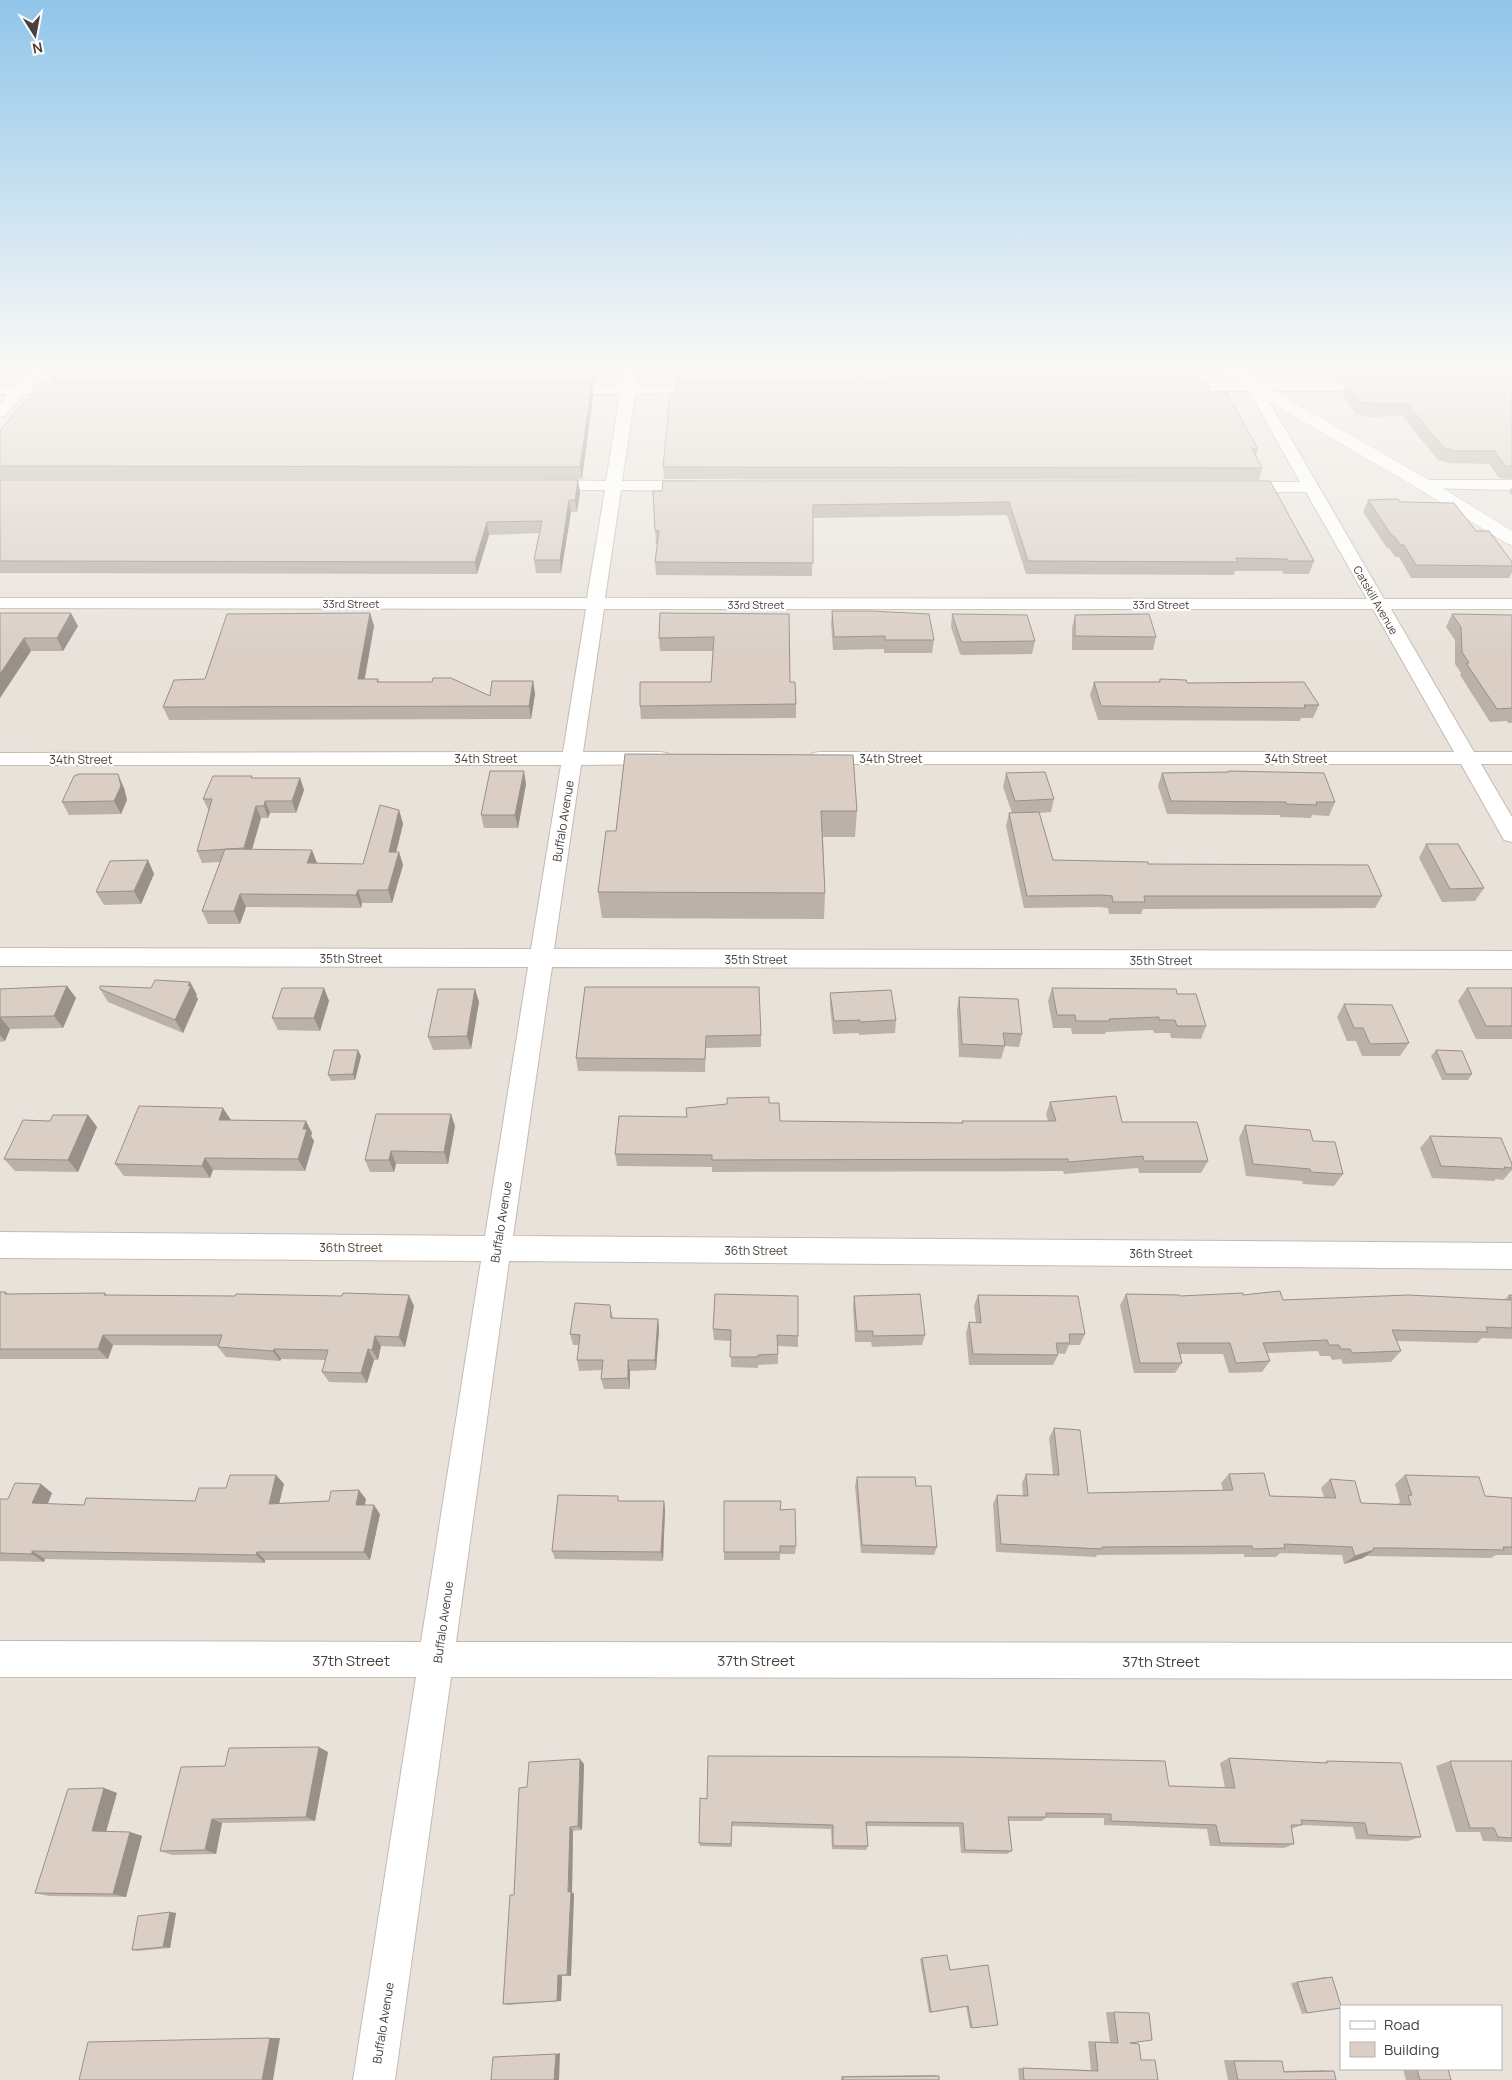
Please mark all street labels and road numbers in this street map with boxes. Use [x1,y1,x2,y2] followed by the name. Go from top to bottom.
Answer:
[1350,563,1402,638] street label: Catskill Avenue
[322,596,380,611] street label: 33rd Street
[727,597,785,612] street label: 33rd Street
[1132,597,1190,612] street label: 33rd Street
[454,750,518,767] street label: 34th Street
[859,750,923,767] street label: 34th Street
[1264,750,1328,767] street label: 34th Street
[49,751,113,768] street label: 34th Street
[548,779,578,863] street label: Buffalo Avenue
[319,950,383,967] street label: 35th Street
[724,951,788,968] street label: 35th Street
[1129,952,1193,969] street label: 35th Street
[486,1180,516,1264] street label: Buffalo Avenue
[319,1239,383,1256] street label: 36th Street
[724,1242,788,1259] street label: 36th Street
[1129,1245,1193,1262] street label: 36th Street
[429,1580,457,1664] street label: Buffalo Avenue
[312,1650,390,1671] street label: 37th Street
[717,1650,795,1671] street label: 37th Street
[1122,1651,1200,1672] street label: 37th Street
[368,1981,398,2065] street label: Buffalo Avenue

